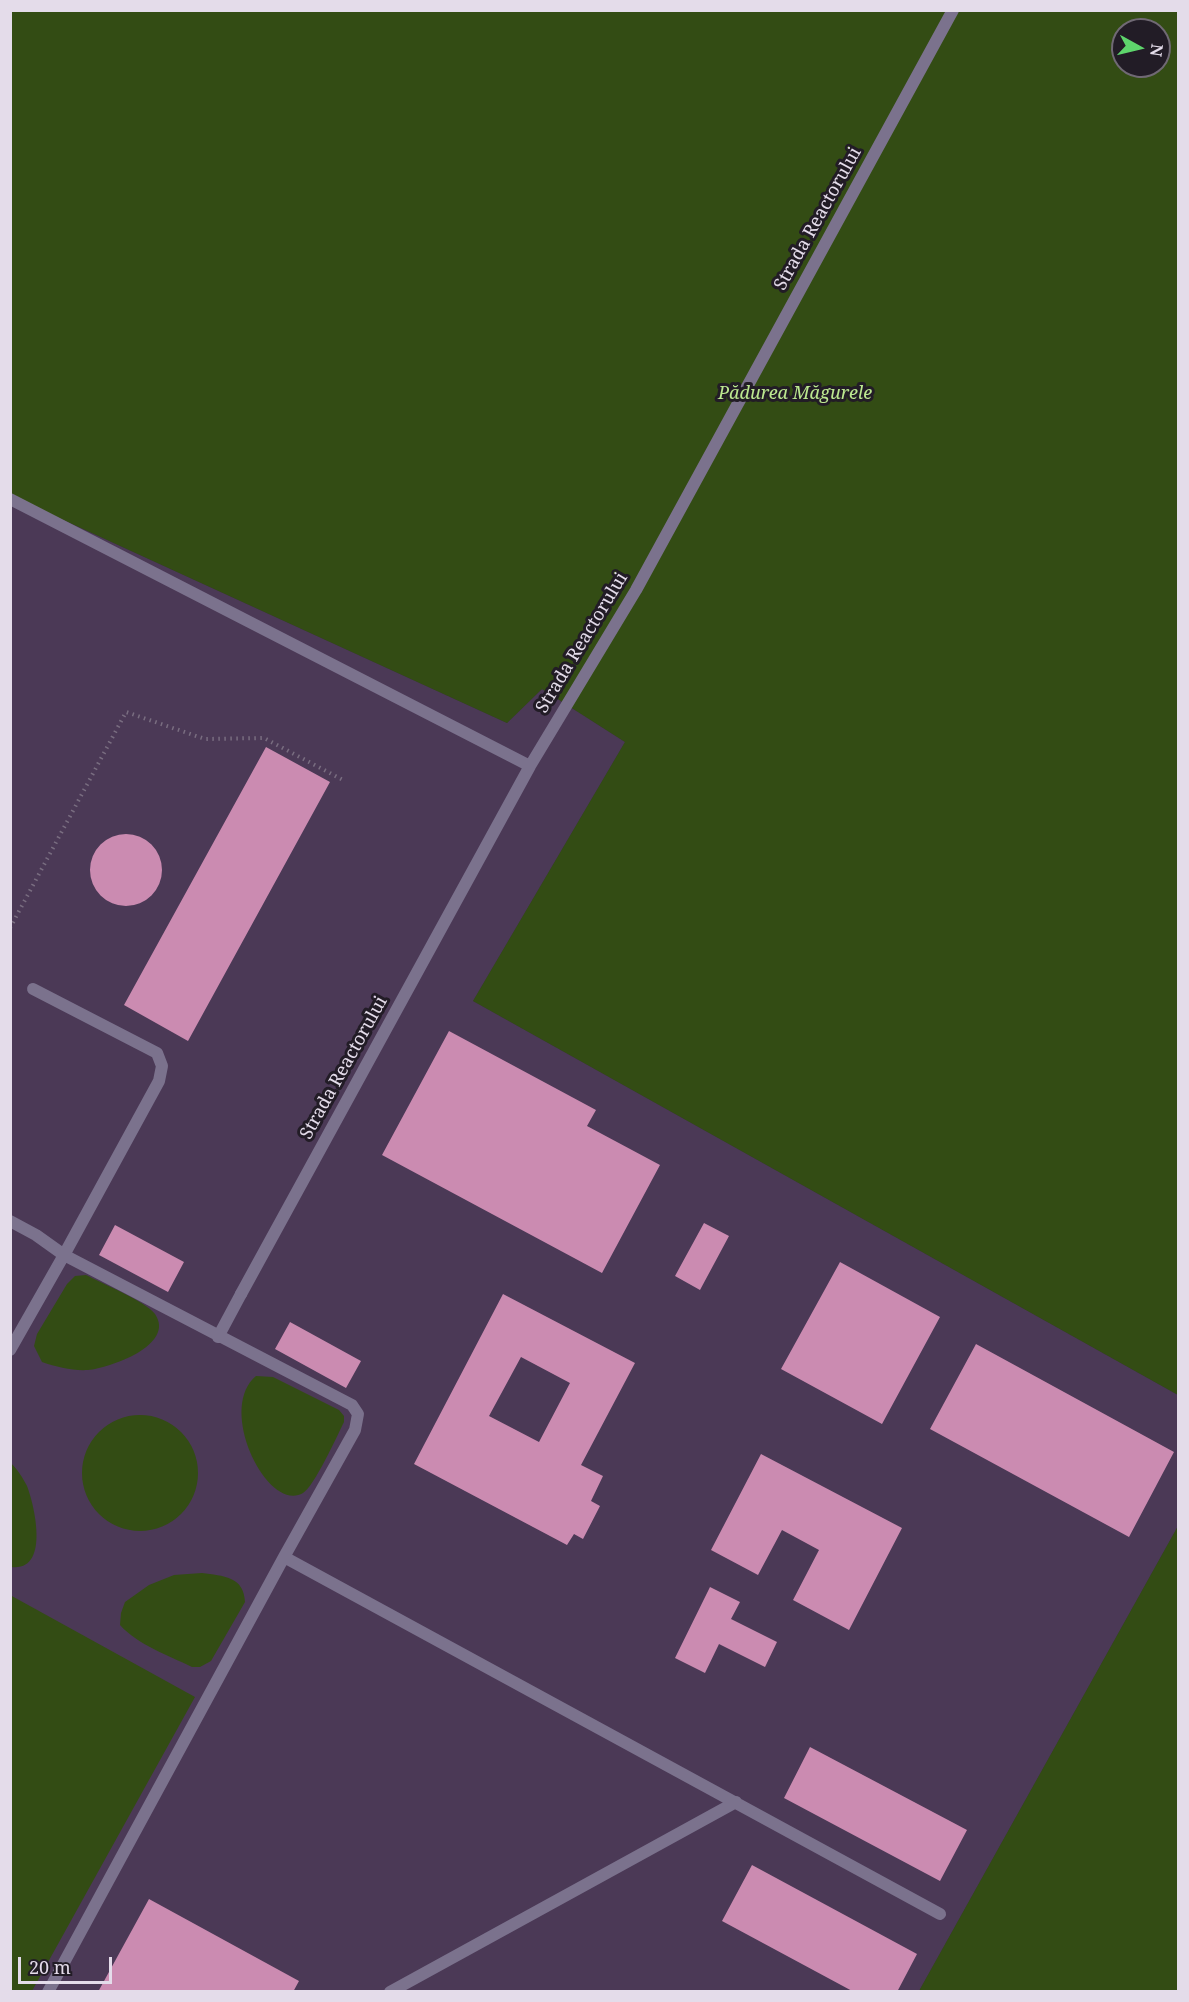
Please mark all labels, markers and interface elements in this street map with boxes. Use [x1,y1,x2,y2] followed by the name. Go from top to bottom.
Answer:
[1111,18,1171,78] north arrow
[1145,42,1169,58] text: N
[770,144,866,294] street label: Strada Reactorului
[718,383,872,405] park label: Pădurea Măgurele
[532,569,632,717] street label: Strada Reactorului
[296,993,392,1143] street label: Strada Reactorului
[21,1945,116,1983] scale bar
[29,1955,71,1979] text: 20 m

